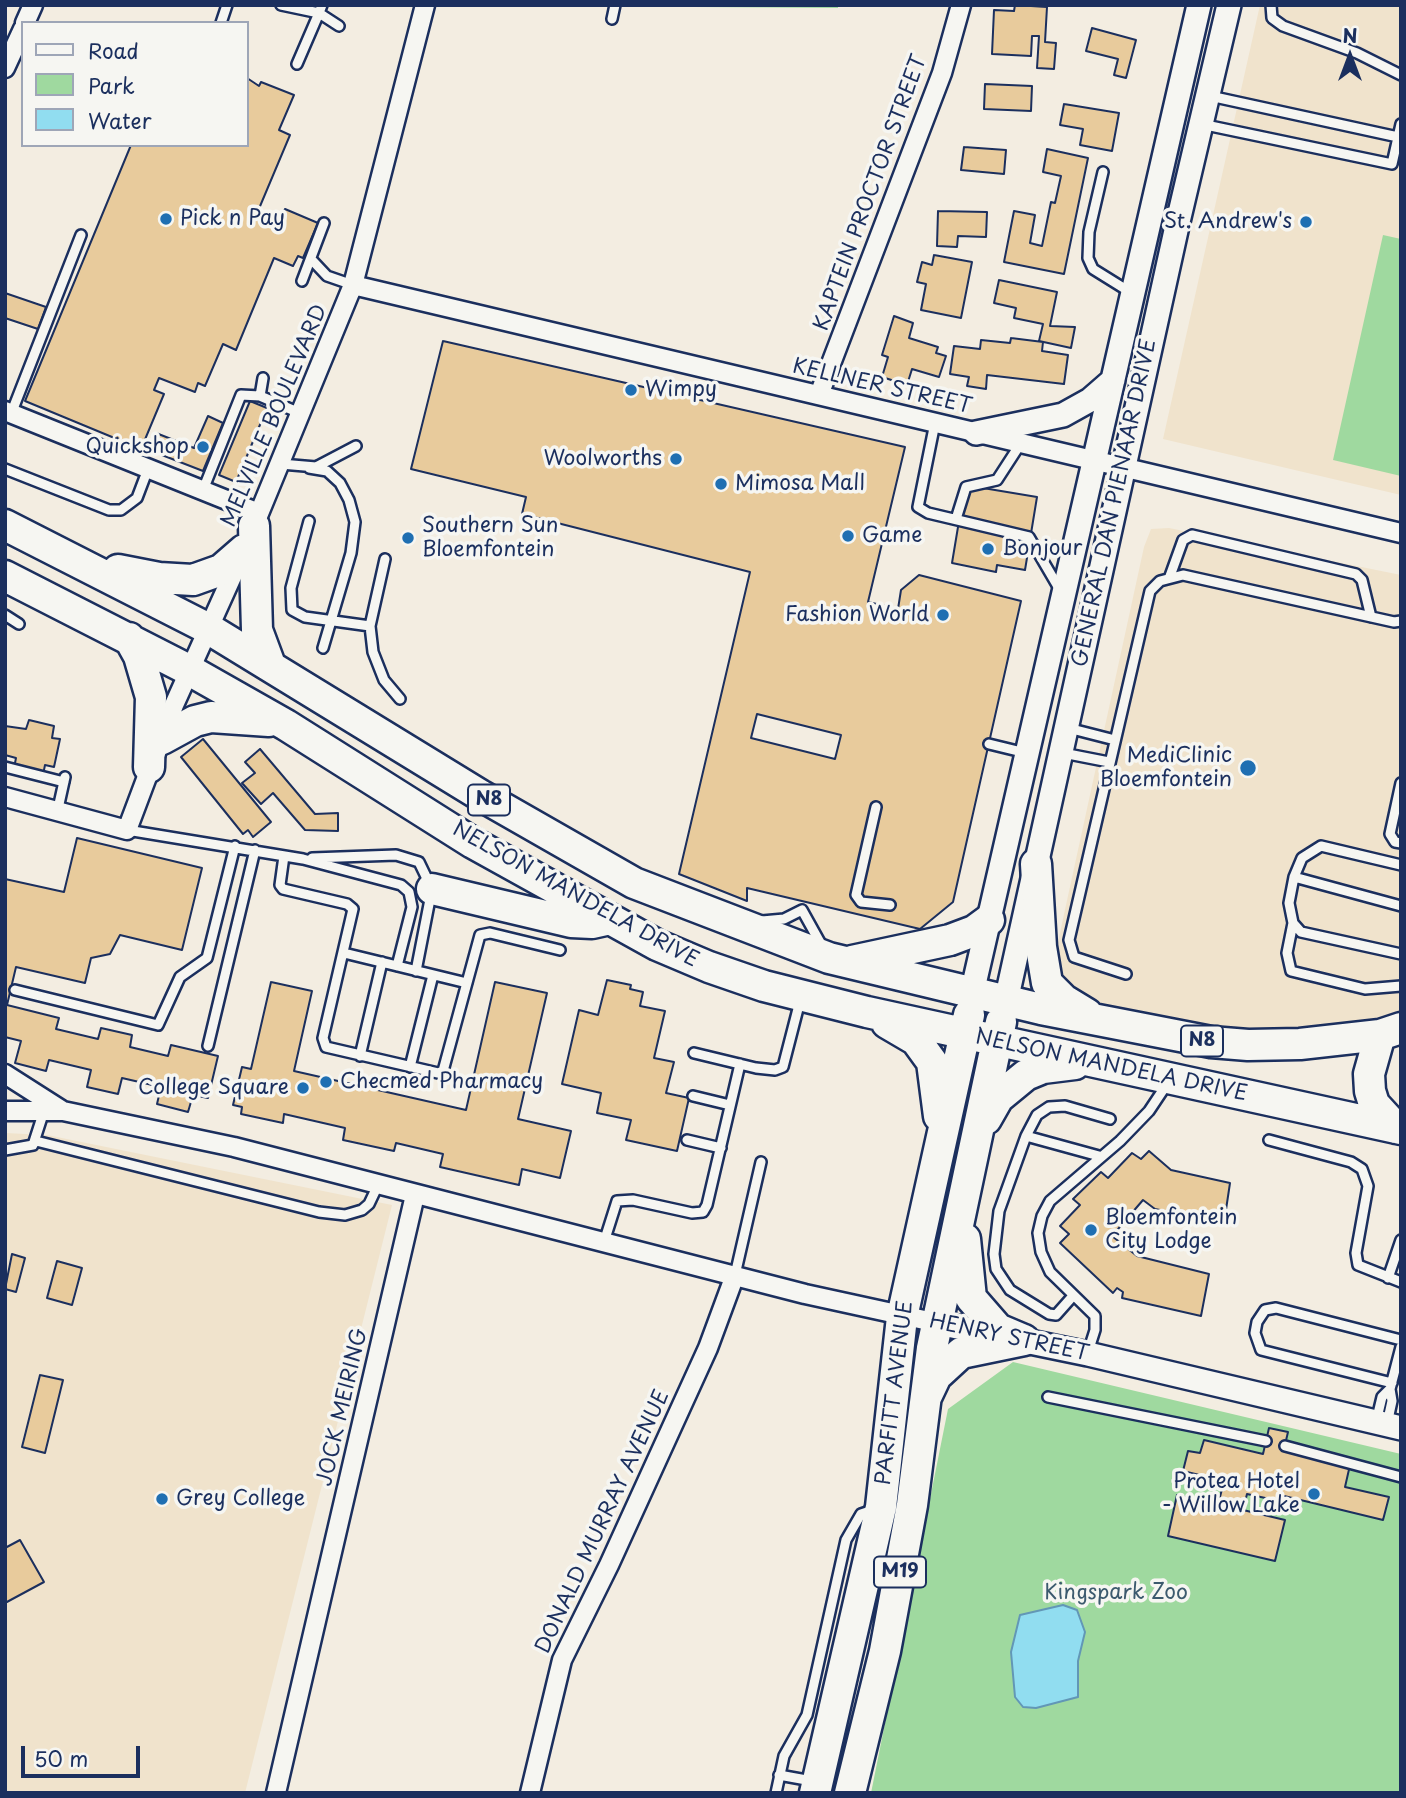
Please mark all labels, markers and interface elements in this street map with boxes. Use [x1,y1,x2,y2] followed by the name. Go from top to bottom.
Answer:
[21,21,248,147] legend
[1315,21,1385,91] north arrow
[1342,21,1358,49] text: N
[88,34,139,66] text: Road
[809,52,933,334] street label: KAPTEIN PROCTOR STREET
[88,69,135,101] text: Park
[88,104,151,136] text: Water
[180,206,285,232] place label: Pick n Pay
[1164,209,1292,235] place label: St. Andrew's
[158,211,174,227] marker: Pick n Pay
[1298,214,1314,230] marker: St. Andrew's
[217,301,333,531] street label: MELVILLE BOULEVARD
[1068,337,1162,669] street label: GENERAL DAN PIENAAR DRIVE
[790,354,974,420] street label: KELLNER STREET
[645,377,717,403] place label: Wimpy
[623,382,639,398] marker: Wimpy
[86,434,189,460] place label: Quickshop
[195,439,211,455] marker: Quickshop
[543,446,662,472] place label: Woolworths
[668,451,684,467] marker: Woolworths
[735,471,865,497] place label: Mimosa Mall
[713,476,729,492] marker: Mimosa Mall
[422,513,558,563] place label: Southern Sun Bloemfontein
[862,523,922,549] place label: Game
[840,528,856,544] marker: Game
[400,530,416,546] marker: Southern Sun Bloemfontein
[1002,536,1082,562] place label: Bonjour
[980,541,996,557] marker: Bonjour
[785,602,929,628] place label: Fashion World
[935,607,951,623] marker: Fashion World
[1100,743,1232,793] place label: MediClinic Bloemfontein
[1238,758,1258,778] marker: MediClinic Bloemfontein
[468,785,510,816] road number: N8
[447,817,703,973] street label: NELSON MANDELA DRIVE
[973,1025,1249,1107] street label: NELSON MANDELA DRIVE
[1181,1026,1223,1056] road number: N8
[340,1069,543,1095] place label: Checmed Pharmacy
[318,1074,334,1090] marker: Checmed Pharmacy
[138,1075,289,1101] place label: College Square
[295,1080,311,1096] marker: College Square
[1105,1205,1237,1255] place label: Bloemfontein City Lodge
[1083,1222,1099,1238] marker: Bloemfontein City Lodge
[871,1300,919,1486] street label: PARFITT AVENUE
[927,1309,1091,1367] street label: HENRY STREET
[313,1325,373,1489] street label: JOCK MEIRING
[531,1386,675,1658] street label: DONALD MURRAY AVENUE
[1162,1469,1300,1519] place label: Protea Hotel - Willow Lake
[176,1486,305,1512] place label: Grey College
[1306,1486,1322,1502] marker: Protea Hotel - Willow Lake
[154,1491,170,1507] marker: Grey College
[874,1556,926,1588] road number: M19
[1044,1580,1188,1606] park label: Kingspark Zoo
[24,1731,144,1775] scale bar
[34,1742,88,1774] text: 50 m

